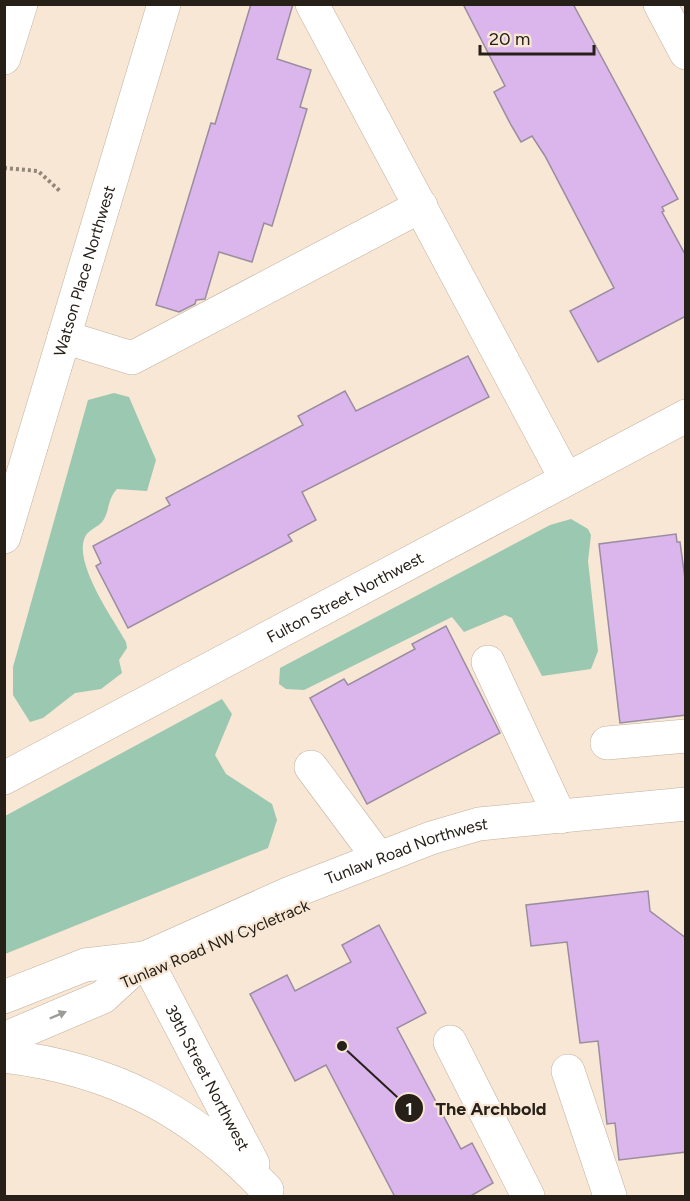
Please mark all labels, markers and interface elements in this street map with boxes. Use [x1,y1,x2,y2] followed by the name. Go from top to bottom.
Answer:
[480,18,594,56] scale bar
[489,28,530,50] text: 20 m
[49,183,119,358] street label: Watson Place Northwest
[263,548,427,646] street label: Fulton Street Northwest
[322,814,489,888] street label: Tunlaw Road Northwest
[118,895,312,992] street label: Tunlaw Road NW Cycletrack
[162,1001,254,1154] street label: 39th Street Northwest
[49,1010,67,1019] one-way arrow
[394,1090,559,1126] callout: The Archbold
[405,1098,413,1120] text: 1
[435,1098,547,1120] text: The Archbold

